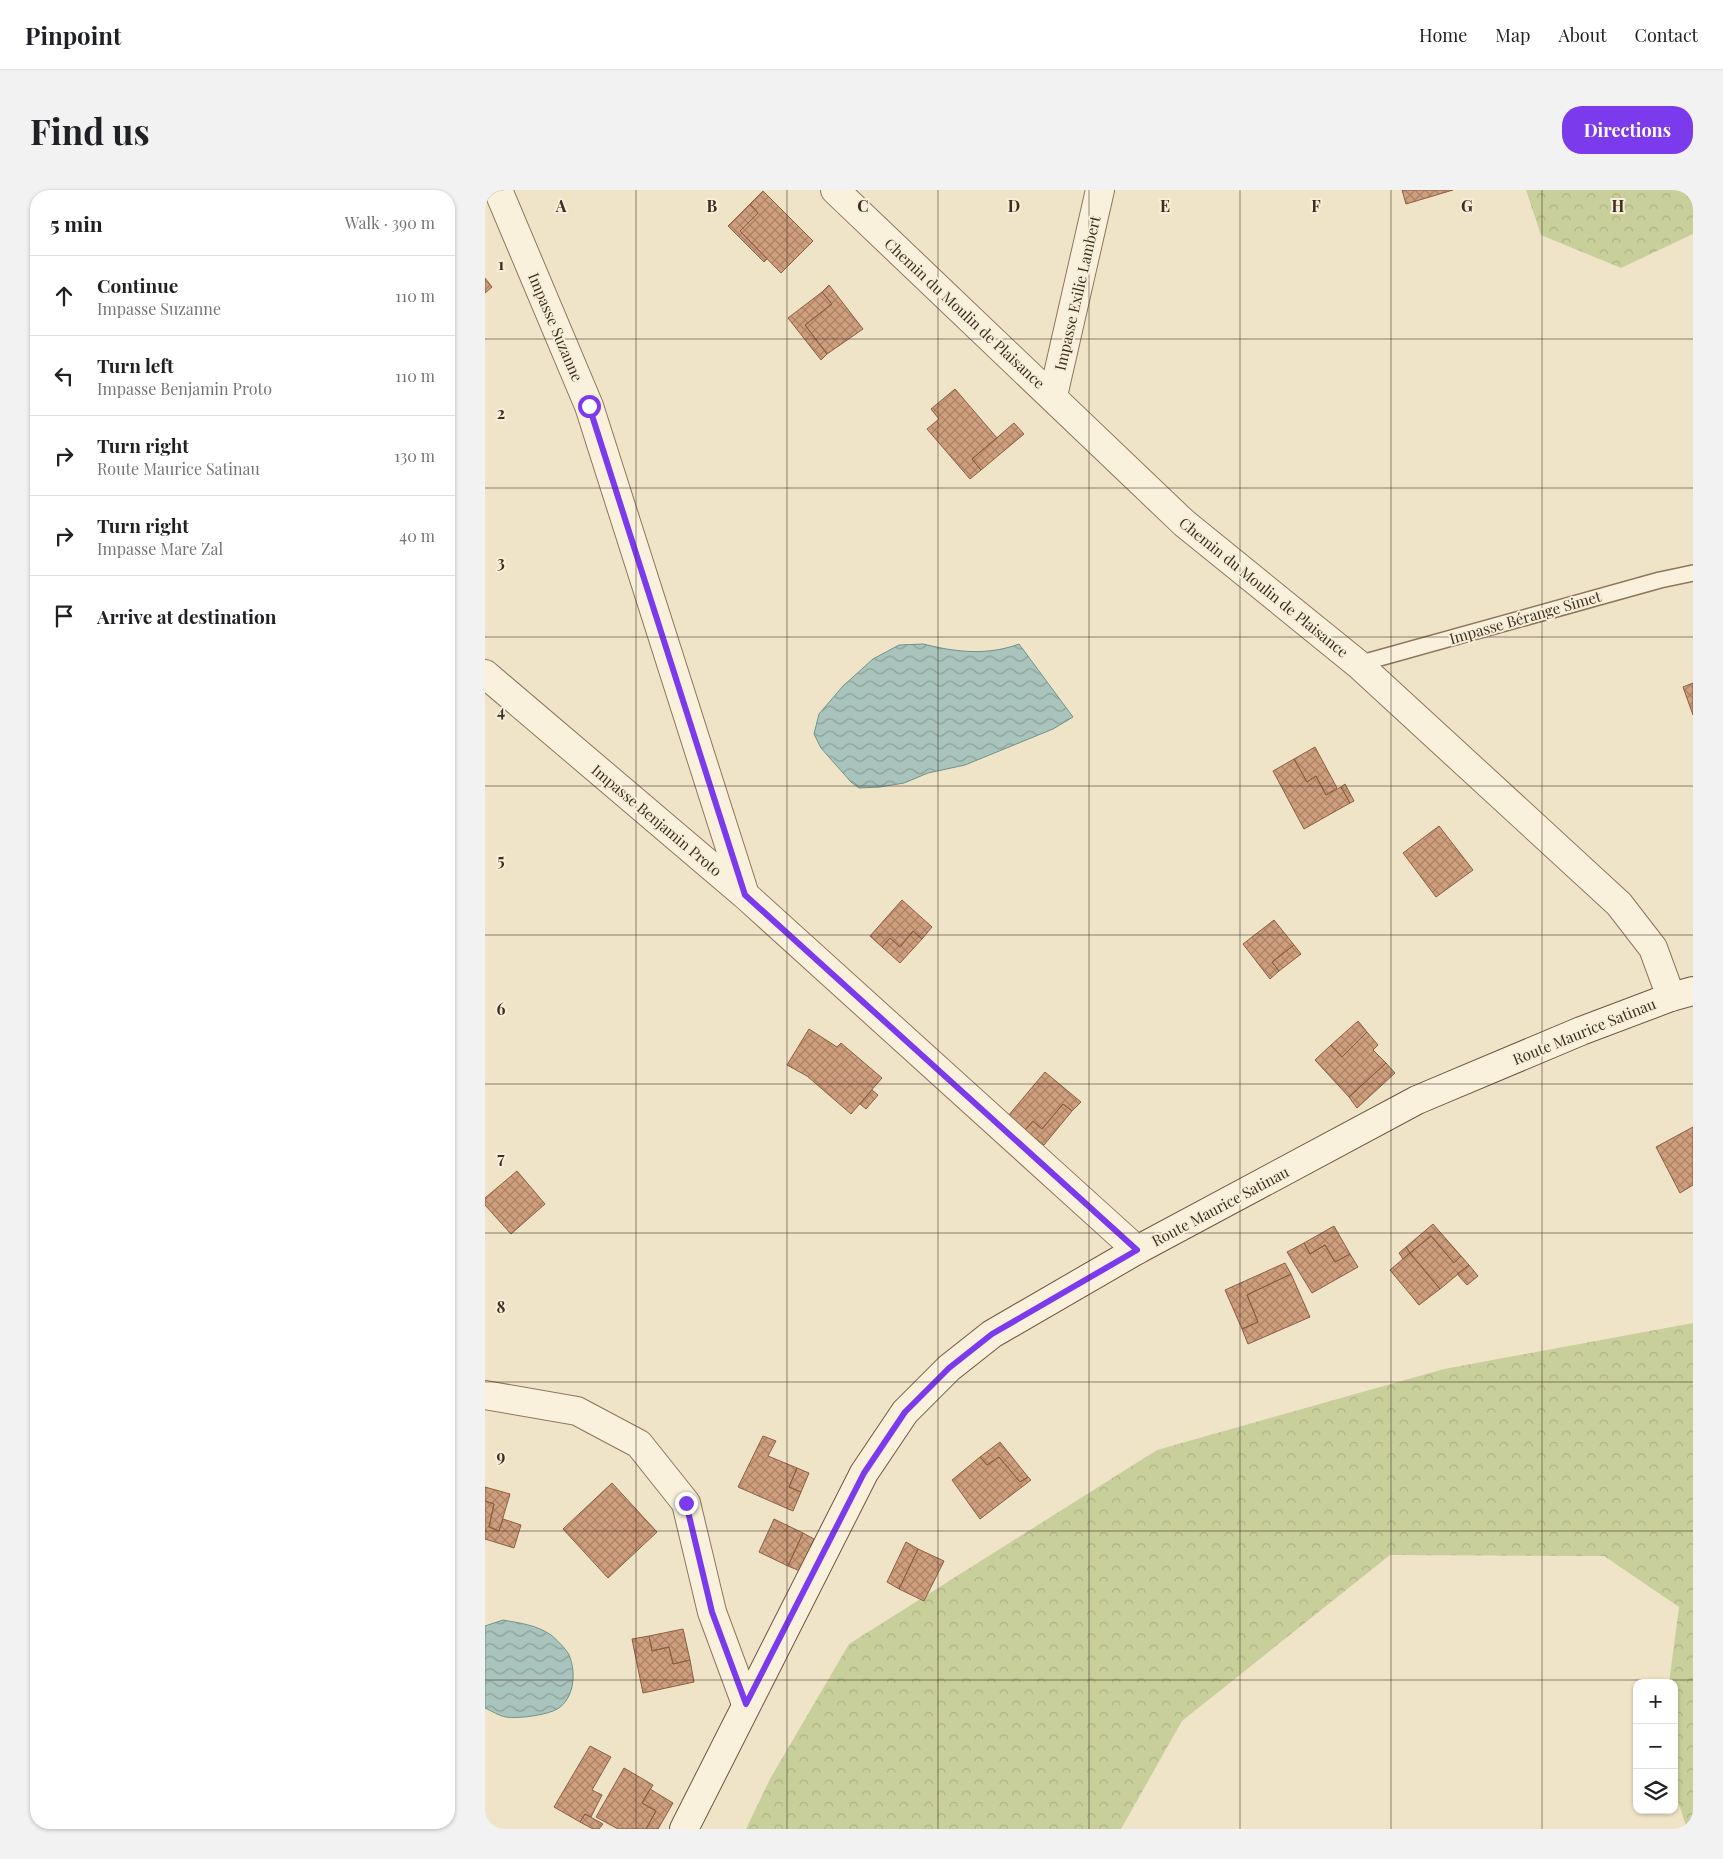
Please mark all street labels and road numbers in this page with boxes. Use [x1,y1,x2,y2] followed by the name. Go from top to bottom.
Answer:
[1049,213,1105,372] street label: Impasse Exilie Lambert
[881,233,1049,393] street label: Chemin du Moulin de Plaisance
[524,270,588,384] street label: Impasse Suzanne
[1175,512,1353,662] street label: Chemin du Moulin de Plaisance
[1447,586,1604,648] street label: Impasse Bérange Simet
[588,760,726,880] street label: Impasse Benjamin Proto
[1510,993,1659,1069] street label: Route Maurice Satinau
[1148,1161,1292,1251] street label: Route Maurice Satinau

